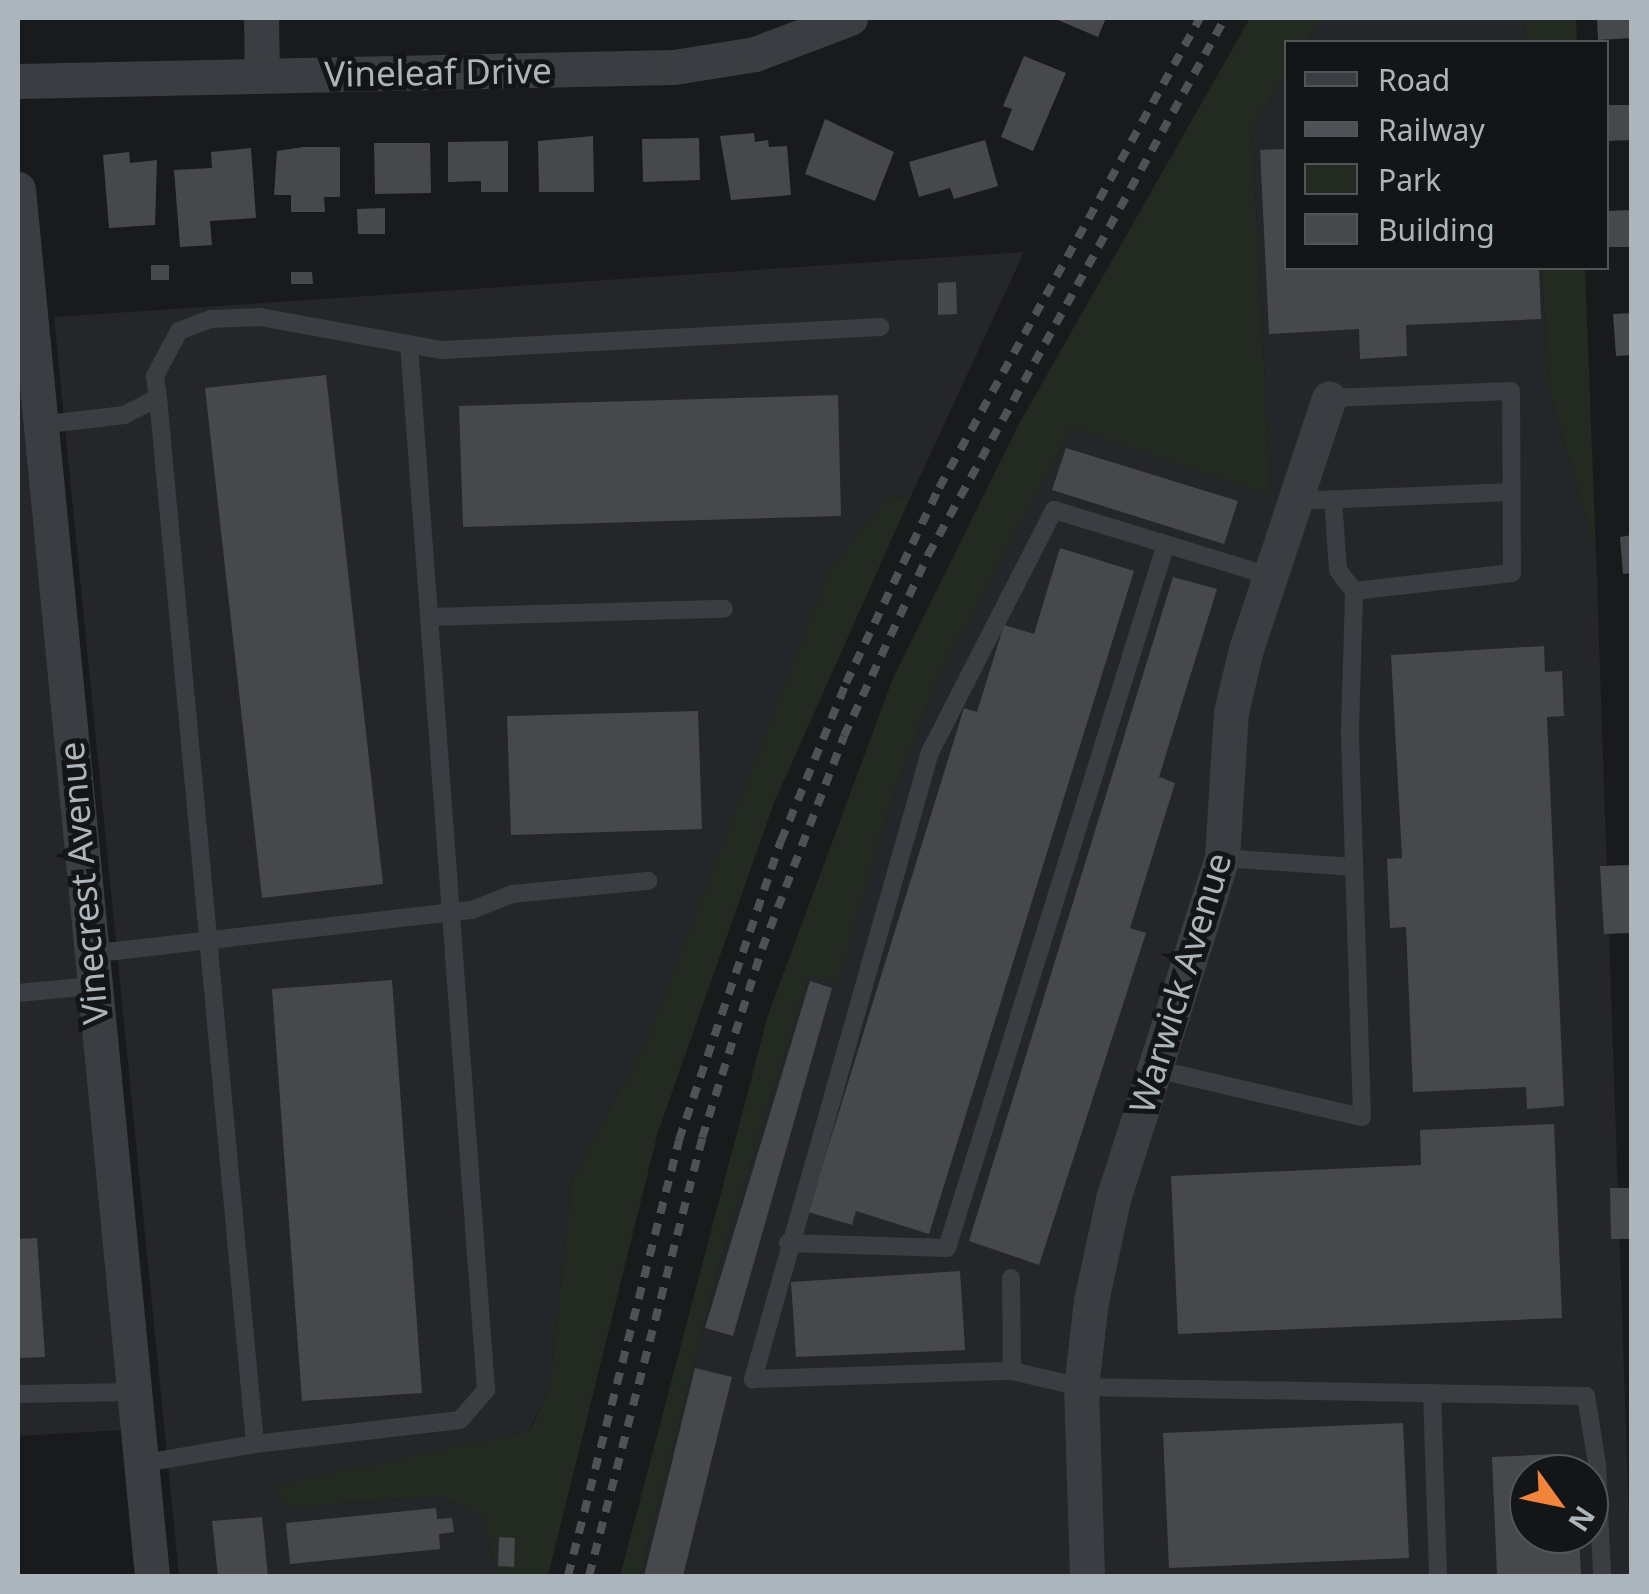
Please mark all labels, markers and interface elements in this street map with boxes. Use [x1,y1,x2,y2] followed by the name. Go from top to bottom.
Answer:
[1284,40,1609,270] legend
[324,49,552,95] street label: Vineleaf Drive
[1378,59,1450,100] text: Road
[1378,109,1485,150] text: Railway
[1378,159,1441,200] text: Park
[1378,209,1495,250] text: Building
[50,740,116,1026] street label: Vinecrest Avenue
[1120,848,1240,1118] street label: Warwick Avenue
[1509,1454,1609,1554] north arrow
[1560,1499,1605,1539] text: N

